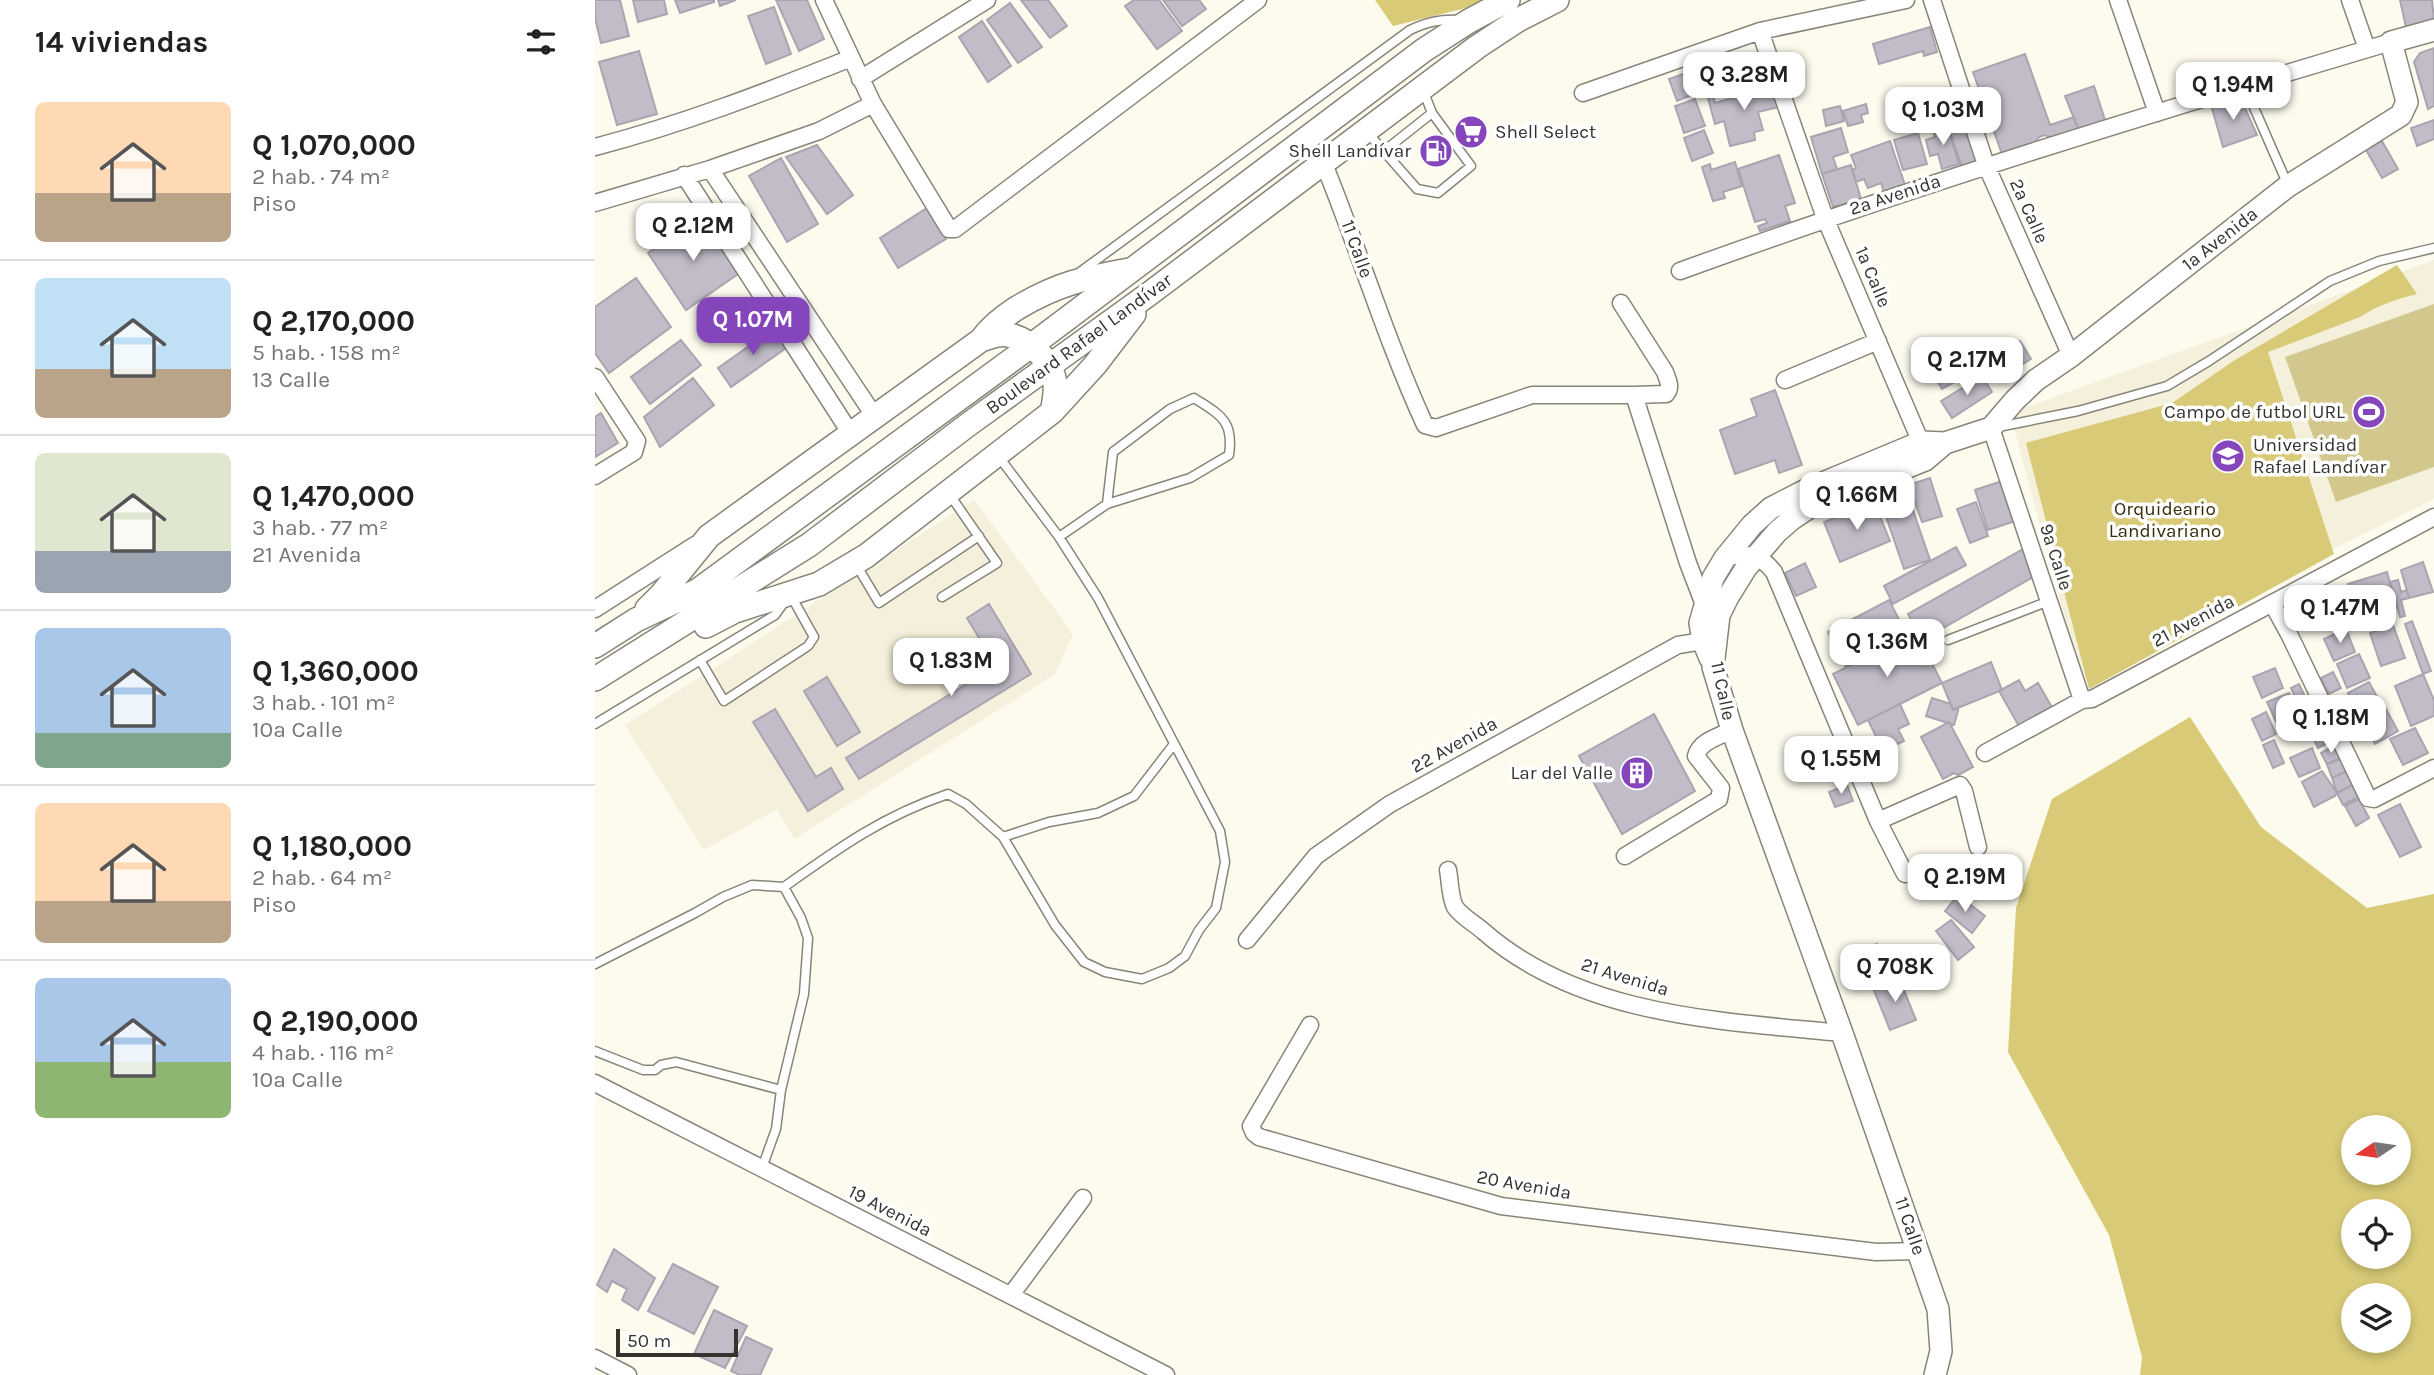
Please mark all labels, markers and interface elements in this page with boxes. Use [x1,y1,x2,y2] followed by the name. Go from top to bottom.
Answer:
[522,23,560,61] icon: filters
[35,24,208,60] text: 14 viviendas
[1679,52,1809,112] pin: Q 3.28M
[1699,61,1789,88] text: Q 3.28M
[2168,62,2298,122] pin: Q 1.94M
[2192,71,2274,98] text: Q 1.94M
[1878,88,2008,147] pin: Q 1.03M
[1901,96,1985,123] text: Q 1.03M
[1452,113,1490,151] supermarket icon: Shell Select
[1495,121,1596,143] place label: Shell Select
[252,127,416,163] text: Q 1,070,000
[91,130,175,214] icon: home
[1417,132,1455,170] fuel station icon: Shell Landívar
[1289,140,1411,162] place label: Shell Landívar
[252,163,390,190] text: 2 hab. · 74 m²
[1847,170,1943,220] street label: 2a Avenida
[2005,175,2053,247] street label: 2a Calle
[252,190,296,217] text: Piso
[2178,203,2262,275] street label: 1a Avenida
[628,204,758,263] pin: Q 2.12M
[652,212,734,239] text: Q 2.12M
[1336,217,1378,281] street label: 11 Calle
[1850,243,1896,311] street label: 1a Calle
[982,269,1176,419] street label: Boulevard Rafael Landívar
[688,298,818,357] pin: Q 1.07M
[252,303,415,339] text: Q 2,170,000
[91,306,175,390] icon: home
[713,306,793,333] text: Q 1.07M
[1902,338,2032,397] pin: Q 2.17M
[252,339,401,366] text: 5 hab. · 158 m²
[1927,346,2007,373] text: Q 2.17M
[252,366,330,393] text: 13 Calle
[2350,393,2388,431] sports icon: Campo de futbol URL
[2164,401,2345,423] place label: Campo de futbol URL
[2253,434,2386,478] place label: Universidad Rafael Landívar
[2209,437,2247,475] school or university icon: Universidad Rafael Landívar
[1792,472,1922,532] pin: Q 1.66M
[252,478,415,514] text: Q 1,470,000
[91,481,175,565] icon: home
[1816,481,1898,508] text: Q 1.66M
[2109,498,2221,542] park label: Orquideario Landivariano
[252,514,388,541] text: 3 hab. · 77 m²
[2035,521,2077,593] street label: 9a Calle
[252,541,362,568] text: 21 Avenida
[2275,586,2405,645] pin: Q 1.47M
[2148,590,2238,652] street label: 21 Avenida
[2300,594,2380,621] text: Q 1.47M
[1822,620,1952,679] pin: Q 1.36M
[1845,628,1929,655] text: Q 1.36M
[886,638,1016,698] pin: Q 1.83M
[909,647,993,674] text: Q 1.83M
[252,653,419,689] text: Q 1,360,000
[91,656,175,740] icon: home
[1706,660,1740,722] street label: 11 Calle
[252,689,395,716] text: 3 hab. · 101 m²
[2266,696,2396,755] pin: Q 1.18M
[2292,704,2370,731] text: Q 1.18M
[1407,712,1501,778] street label: 22 Avenida
[252,716,343,743] text: 10a Calle
[1776,736,1906,796] pin: Q 1.55M
[1800,745,1882,772] text: Q 1.55M
[1618,754,1656,792] building icon: Lar del Valle
[1510,762,1613,784] place label: Lar del Valle
[252,828,412,864] text: Q 1,180,000
[91,831,175,915] icon: home
[1900,855,2030,914] pin: Q 2.19M
[1924,863,2006,890] text: Q 2.19M
[252,864,392,891] text: 2 hab. · 64 m²
[252,891,296,918] text: Piso
[1838,944,1952,1004] pin: Q 708K
[1579,953,1671,1001] street label: 21 Avenida
[1856,953,1934,980] text: Q 708K
[252,1003,418,1039] text: Q 2,190,000
[91,1006,175,1090] icon: home
[252,1039,394,1066] text: 4 hab. · 116 m²
[252,1066,343,1093] text: 10a Calle
[2341,1115,2411,1185] north arrow
[2341,1115,2411,1353] map controls
[1475,1166,1573,1204] street label: 20 Avenida
[845,1181,935,1241] street label: 19 Avenida
[1890,1194,1930,1258] street label: 11 Calle
[2341,1199,2411,1269] button: locate
[2341,1283,2411,1353] button: layers
[616,1326,739,1358] scale bar
[627,1330,671,1352] text: 50 m

